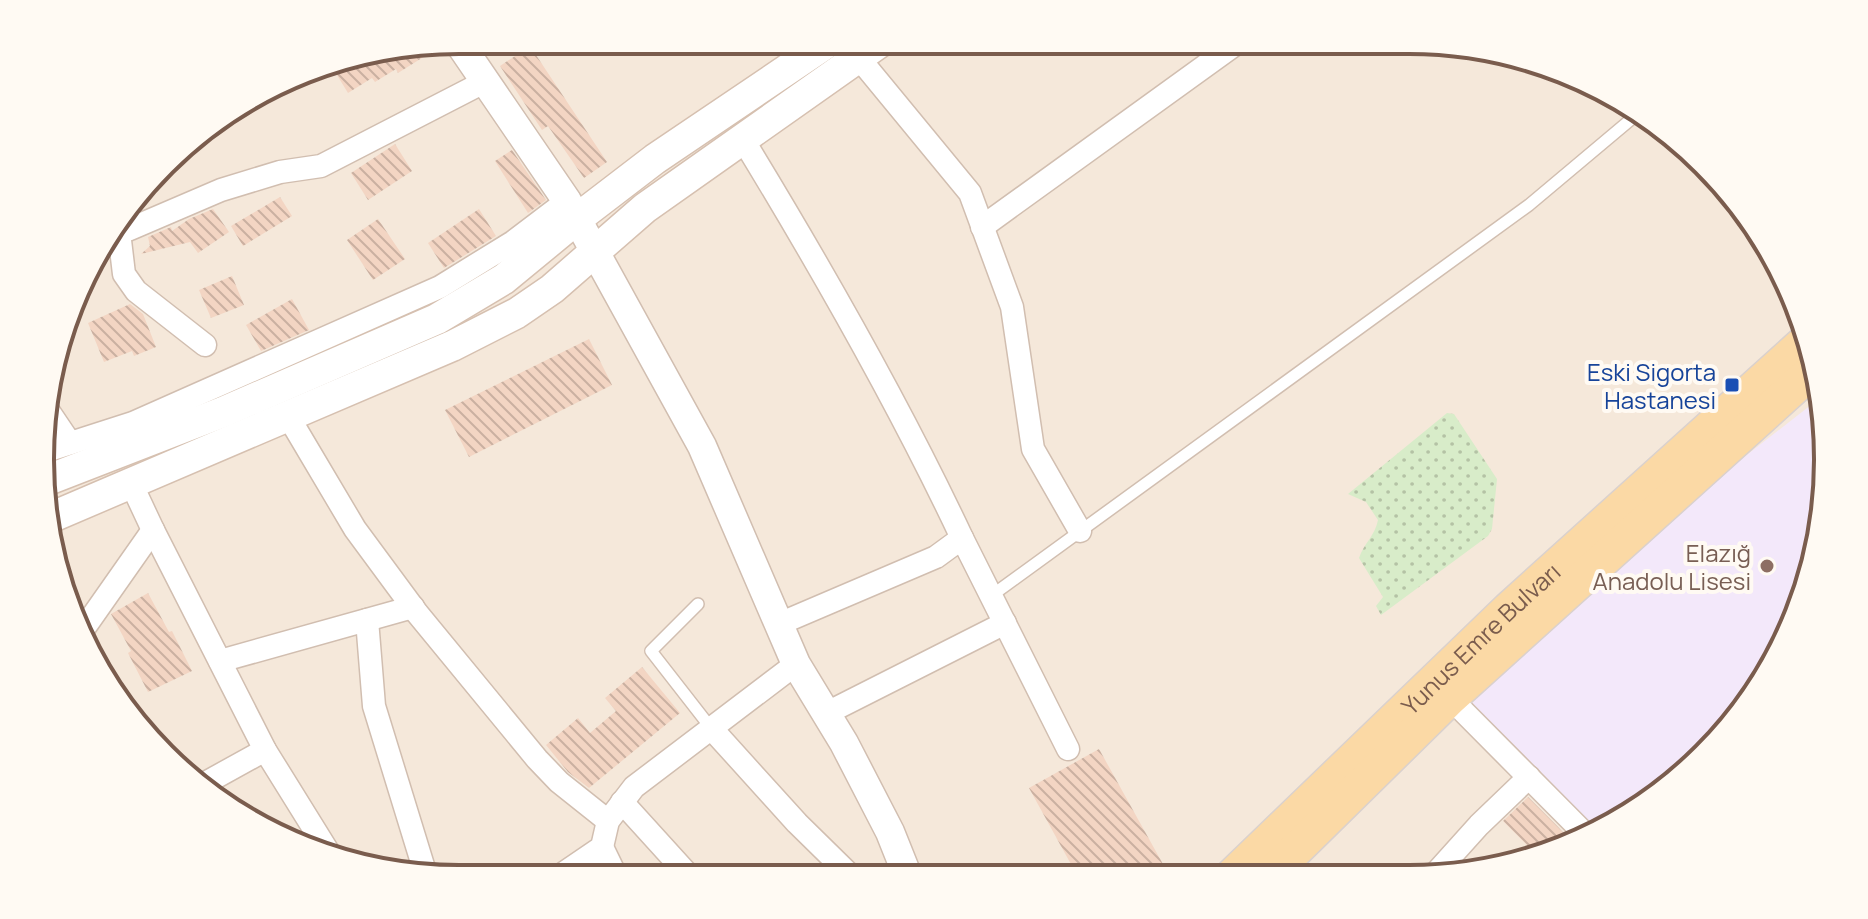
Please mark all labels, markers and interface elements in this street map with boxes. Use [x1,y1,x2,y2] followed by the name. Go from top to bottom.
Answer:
[1587,355,1716,416] place label: Eski Sigorta Hastanesi
[1723,376,1741,394] marker: Eski Sigorta Hastanesi
[1592,536,1751,597] place label: Elazığ Anadolu Lisesi
[1393,555,1567,721] street label: Yunus Emre Bulvarı
[1758,557,1776,575] marker: Elazığ Anadolu Lisesi

